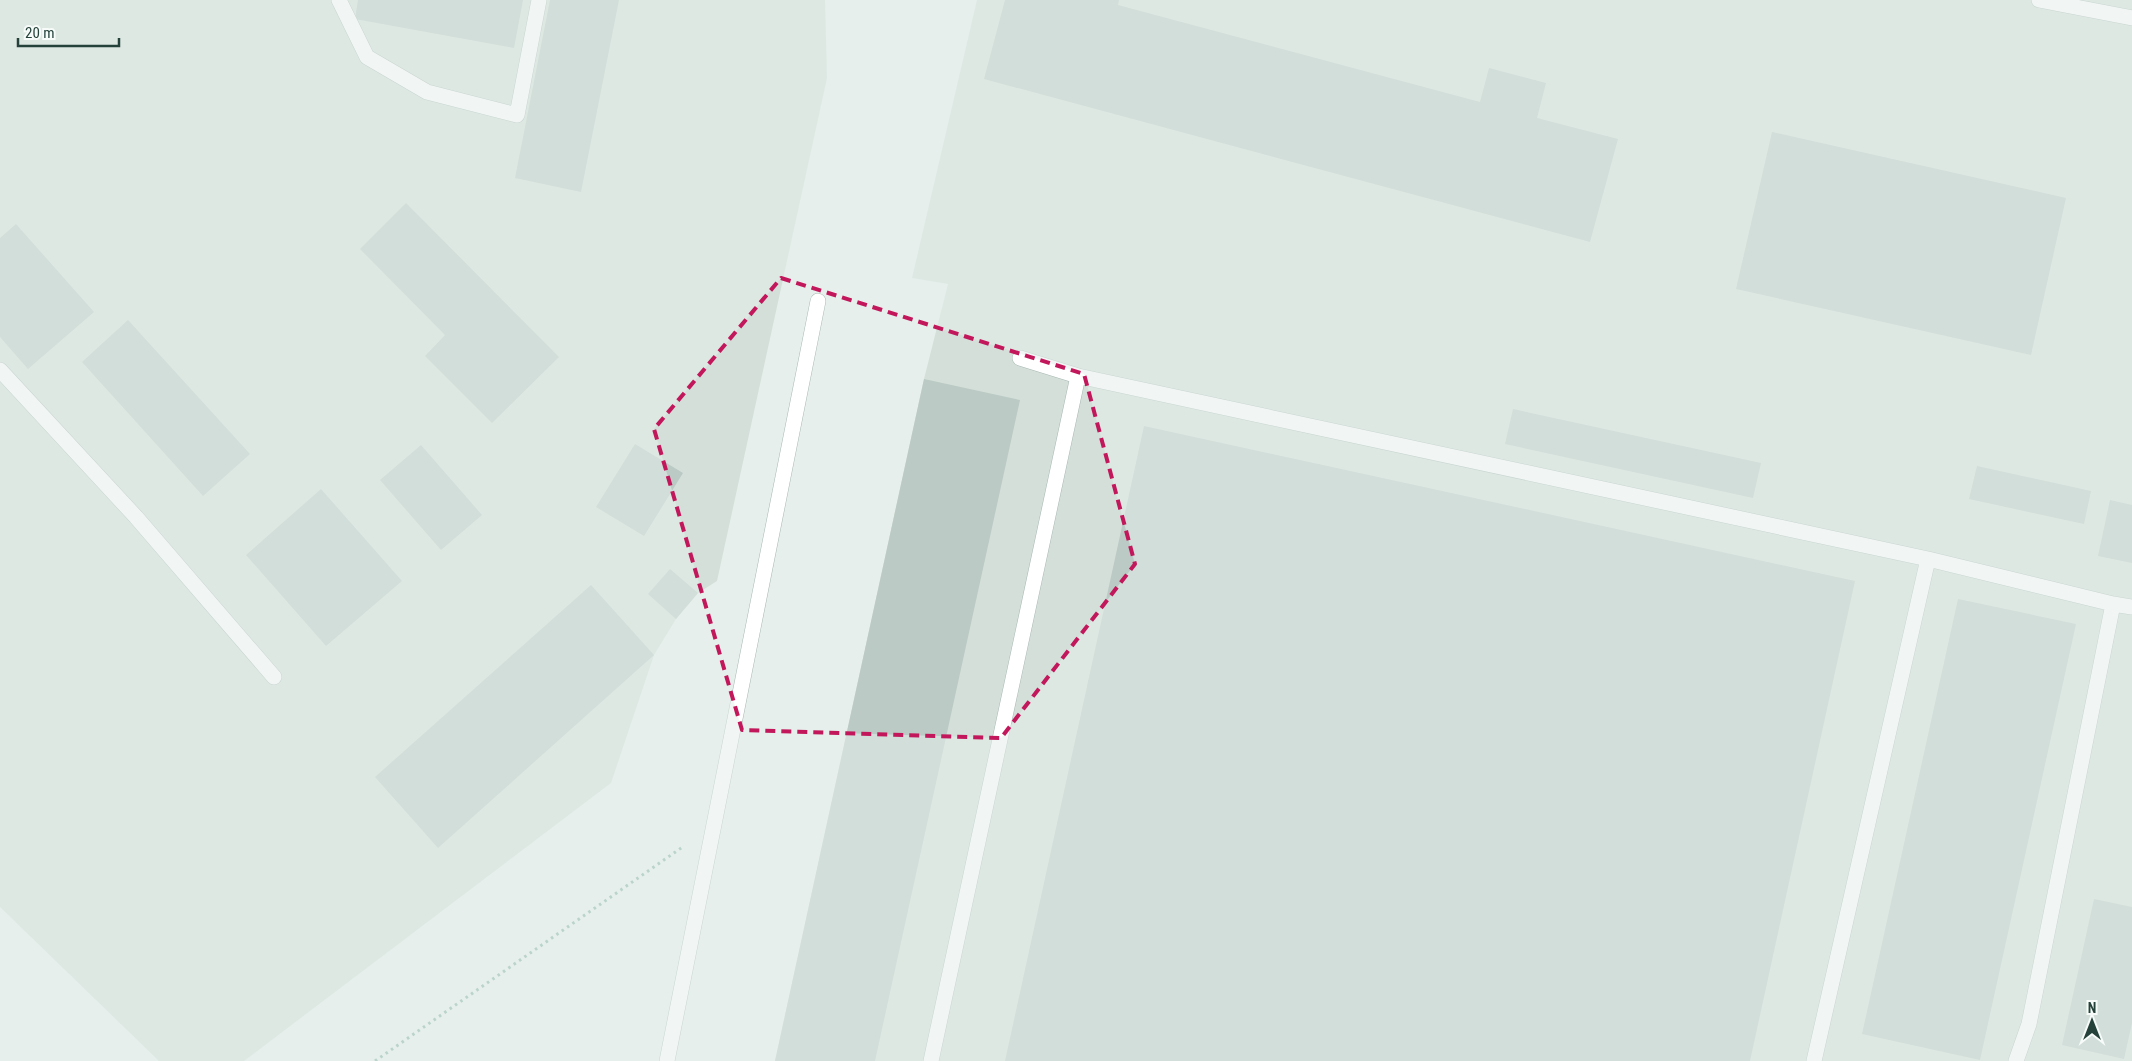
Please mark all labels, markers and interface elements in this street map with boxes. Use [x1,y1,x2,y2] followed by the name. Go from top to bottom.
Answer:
[18,15,119,47] scale bar
[25,24,55,42] text: 20 m
[2067,996,2117,1046] north arrow
[2088,1000,2096,1016] text: N

